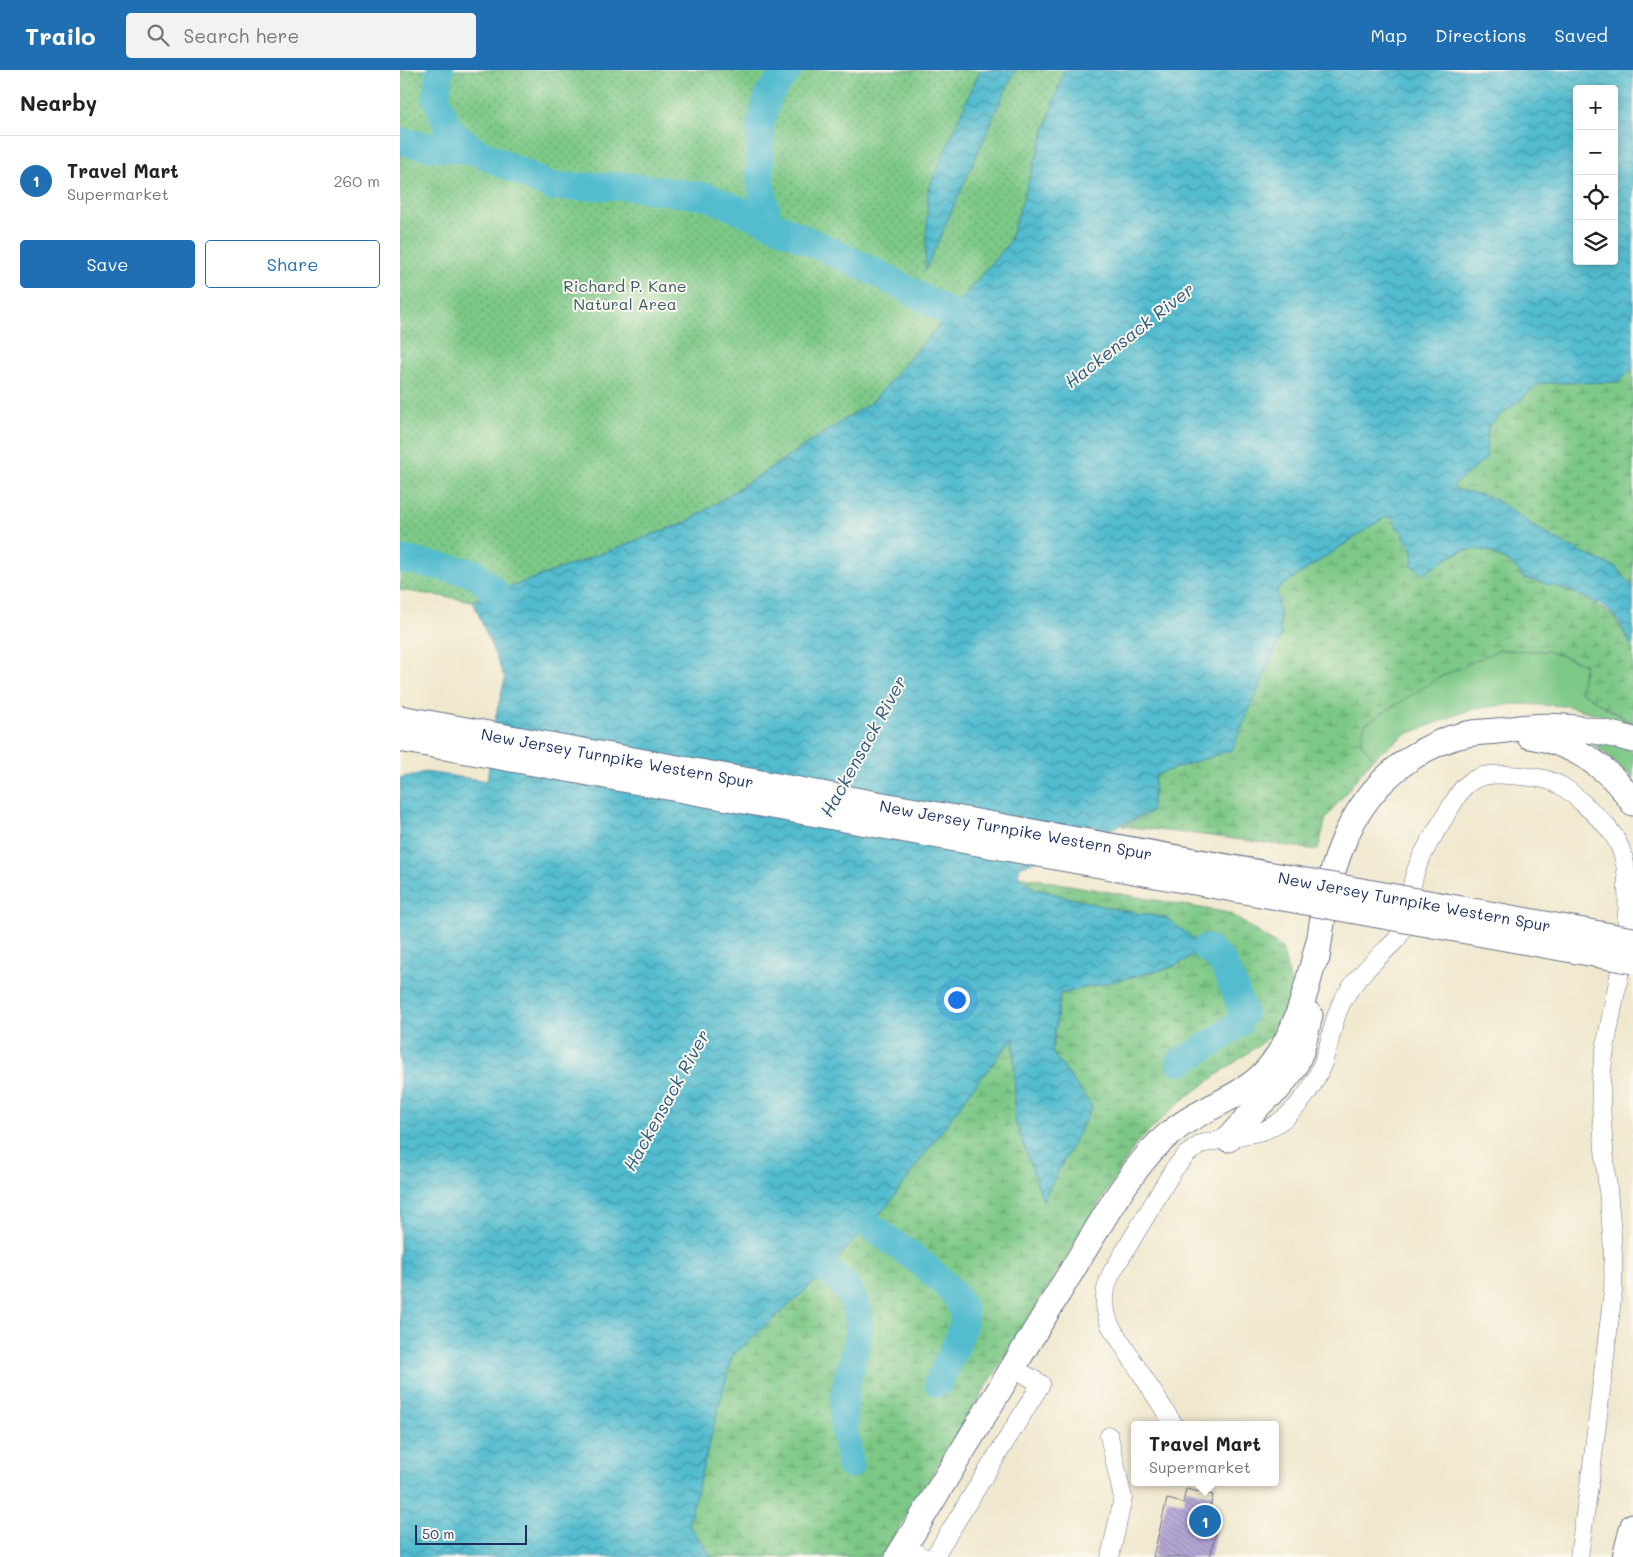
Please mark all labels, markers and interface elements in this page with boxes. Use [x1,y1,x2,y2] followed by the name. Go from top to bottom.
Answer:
[126,13,476,58] search box
[25,20,96,51] text: Trailo
[144,21,172,49] icon: search
[184,23,299,48] text: Search here
[1370,23,1407,47] text: Map
[1435,23,1527,47] text: Directions
[1555,23,1608,47] text: Saved
[1573,85,1618,265] map controls
[1573,85,1618,130] button: +
[20,89,97,116] text: Nearby
[1573,130,1618,175] button: −
[67,158,179,183] text: Travel Mart
[32,170,40,191] text: 1
[334,170,380,191] text: 260 m
[1573,175,1618,220] button: locate
[67,183,169,204] text: Supermarket
[1573,220,1618,265] button: layers
[20,240,195,288] button: Save
[205,240,380,288] button: Share
[563,275,687,314] park label: Richard P. Kane Natural Area
[1059,277,1199,393] water label: Hackensack River
[814,671,912,821] water label: Hackensack River
[480,722,755,792] street label: New Jersey Turnpike Western Spur
[878,794,1154,864] street label: New Jersey Turnpike Western Spur
[1277,866,1553,936] street label: New Jersey Turnpike Western Spur
[944,987,970,1013] your location
[617,1025,715,1175] water label: Hackensack River
[1131,1421,1279,1486] popup
[1149,1431,1261,1456] text: Travel Mart
[1149,1456,1251,1477] text: Supermarket
[1189,1502,1221,1540] pin: 1
[415,1522,528,1545] scale bar
[422,1524,454,1543] text: 50 m

